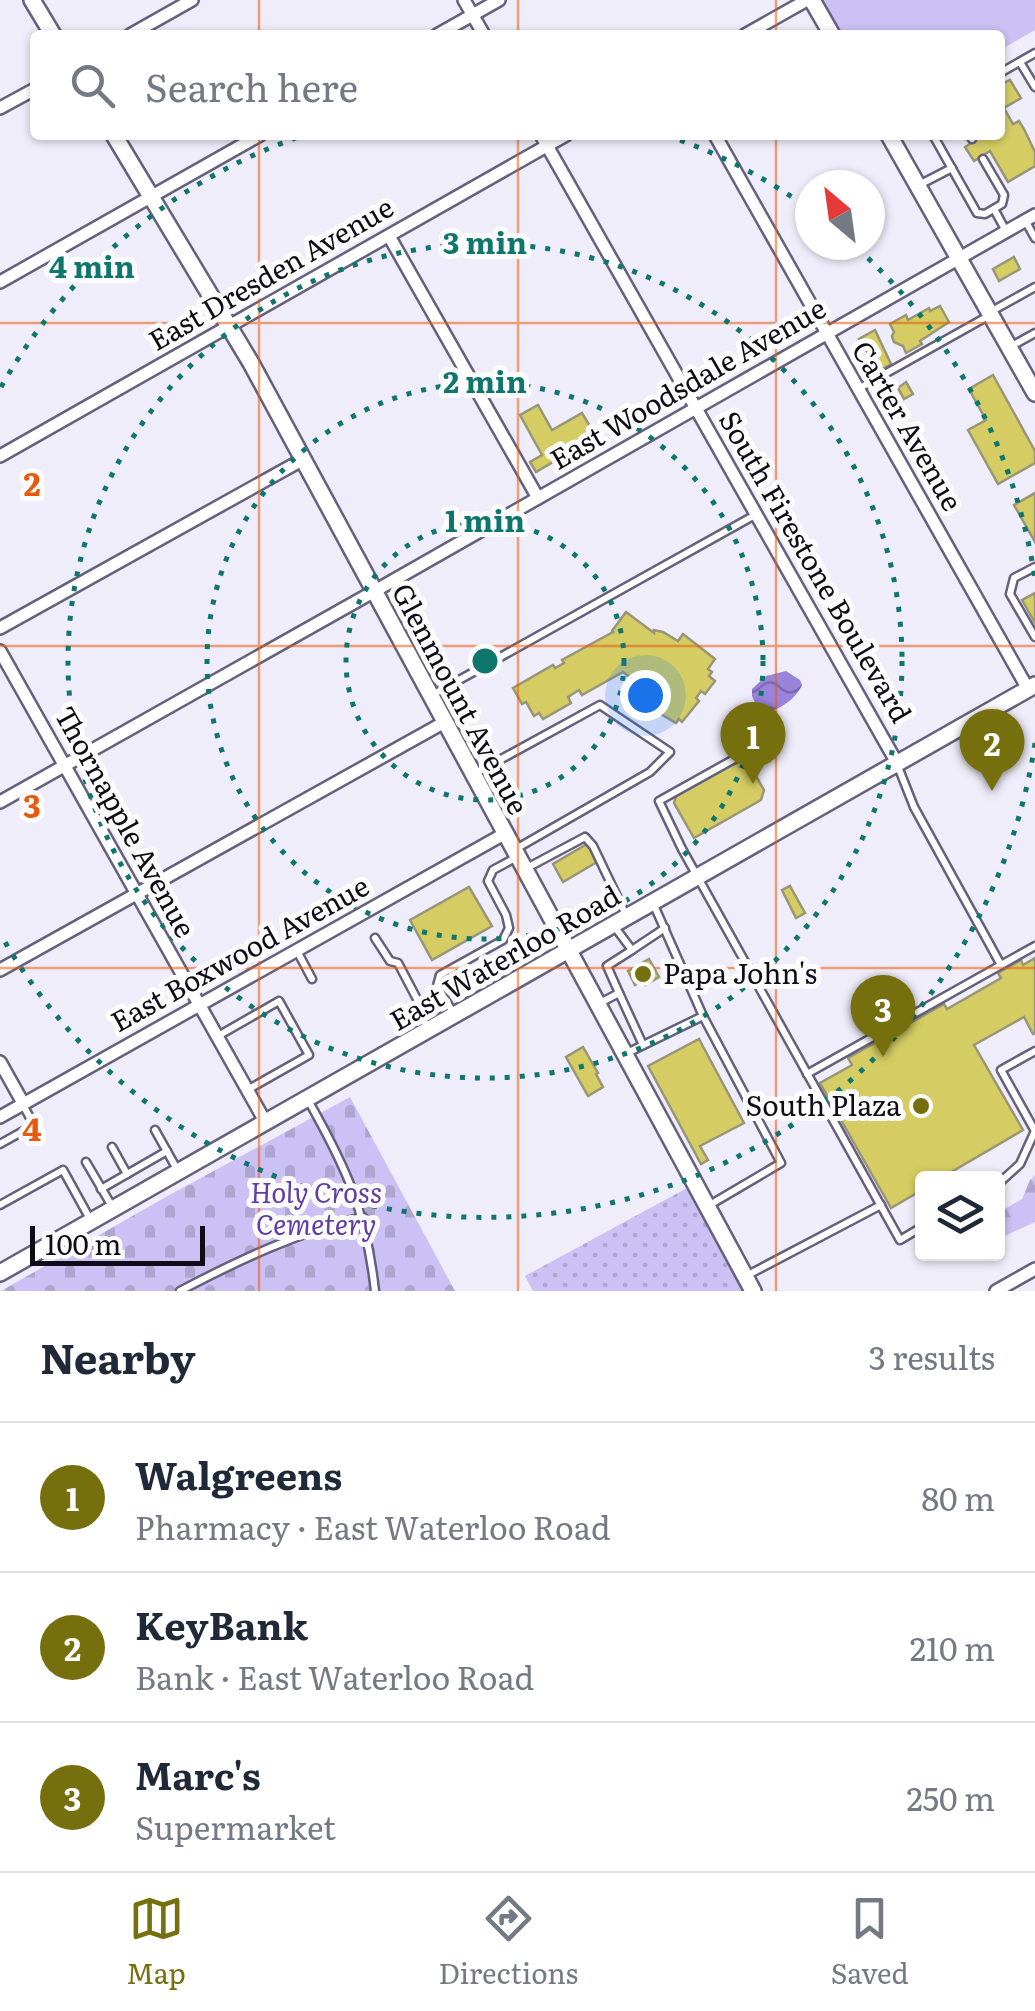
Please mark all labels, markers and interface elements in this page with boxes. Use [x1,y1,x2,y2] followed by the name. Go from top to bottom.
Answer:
[30,30,1005,140] search box
[145,57,358,114] text: Search here
[65,58,120,113] icon: search
[795,170,885,260] north arrow
[140,185,400,360] street label: East Dresden Avenue
[443,219,527,263] text: 3 min
[49,243,135,287] text: 4 min
[541,286,833,479] street label: East Woodsdale Avenue
[843,332,974,518] street label: Carter Avenue
[443,358,527,402] text: 2 min
[710,402,923,730] street label: South Firestone Boulevard
[23,458,41,506] text: 2
[445,497,525,541] text: 1 min
[383,575,541,821] street label: Glenmount Avenue
[467,643,503,679] centre of rings
[620,670,671,721] your location
[46,698,208,944] street label: Thornapple Avenue
[720,702,786,784] pin: 1
[960,708,1024,791] pin: 2
[23,780,41,828] text: 3
[102,864,376,1041] street label: East Boxwood Avenue
[381,873,627,1039] street label: East Waterloo Road
[663,951,817,993] place label: Papa John's
[632,963,654,985] marker: Papa John's
[850,974,916,1057] pin: 3
[746,1083,901,1125] place label: South Plaza
[910,1095,932,1117] marker: South Plaza
[22,1103,42,1151] text: 4
[250,1170,382,1244] park label: Holy Cross Cemetery
[915,1171,1005,1261] map controls
[915,1171,1005,1261] button: layers
[30,1221,205,1266] scale bar
[45,1222,122,1264] text: 100 m
[40,1325,196,1387] text: Nearby
[869,1332,995,1380] text: 3 results
[135,1445,342,1502] text: Walgreens
[66,1473,79,1521] text: 1
[921,1473,995,1521] text: 80 m
[135,1502,611,1550] text: Pharmacy · East Waterloo Road
[135,1595,308,1652] text: KeyBank
[64,1623,81,1671] text: 2
[910,1623,995,1671] text: 210 m
[135,1652,534,1700] text: Bank · East Waterloo Road
[135,1745,261,1802] text: Marc's
[64,1773,81,1821] text: 3
[907,1773,995,1821] text: 250 m
[135,1802,336,1850] text: Supermarket
[126,1891,186,1993] tab: Map
[438,1891,578,1993] tab: Directions
[831,1891,909,1993] tab: Saved

